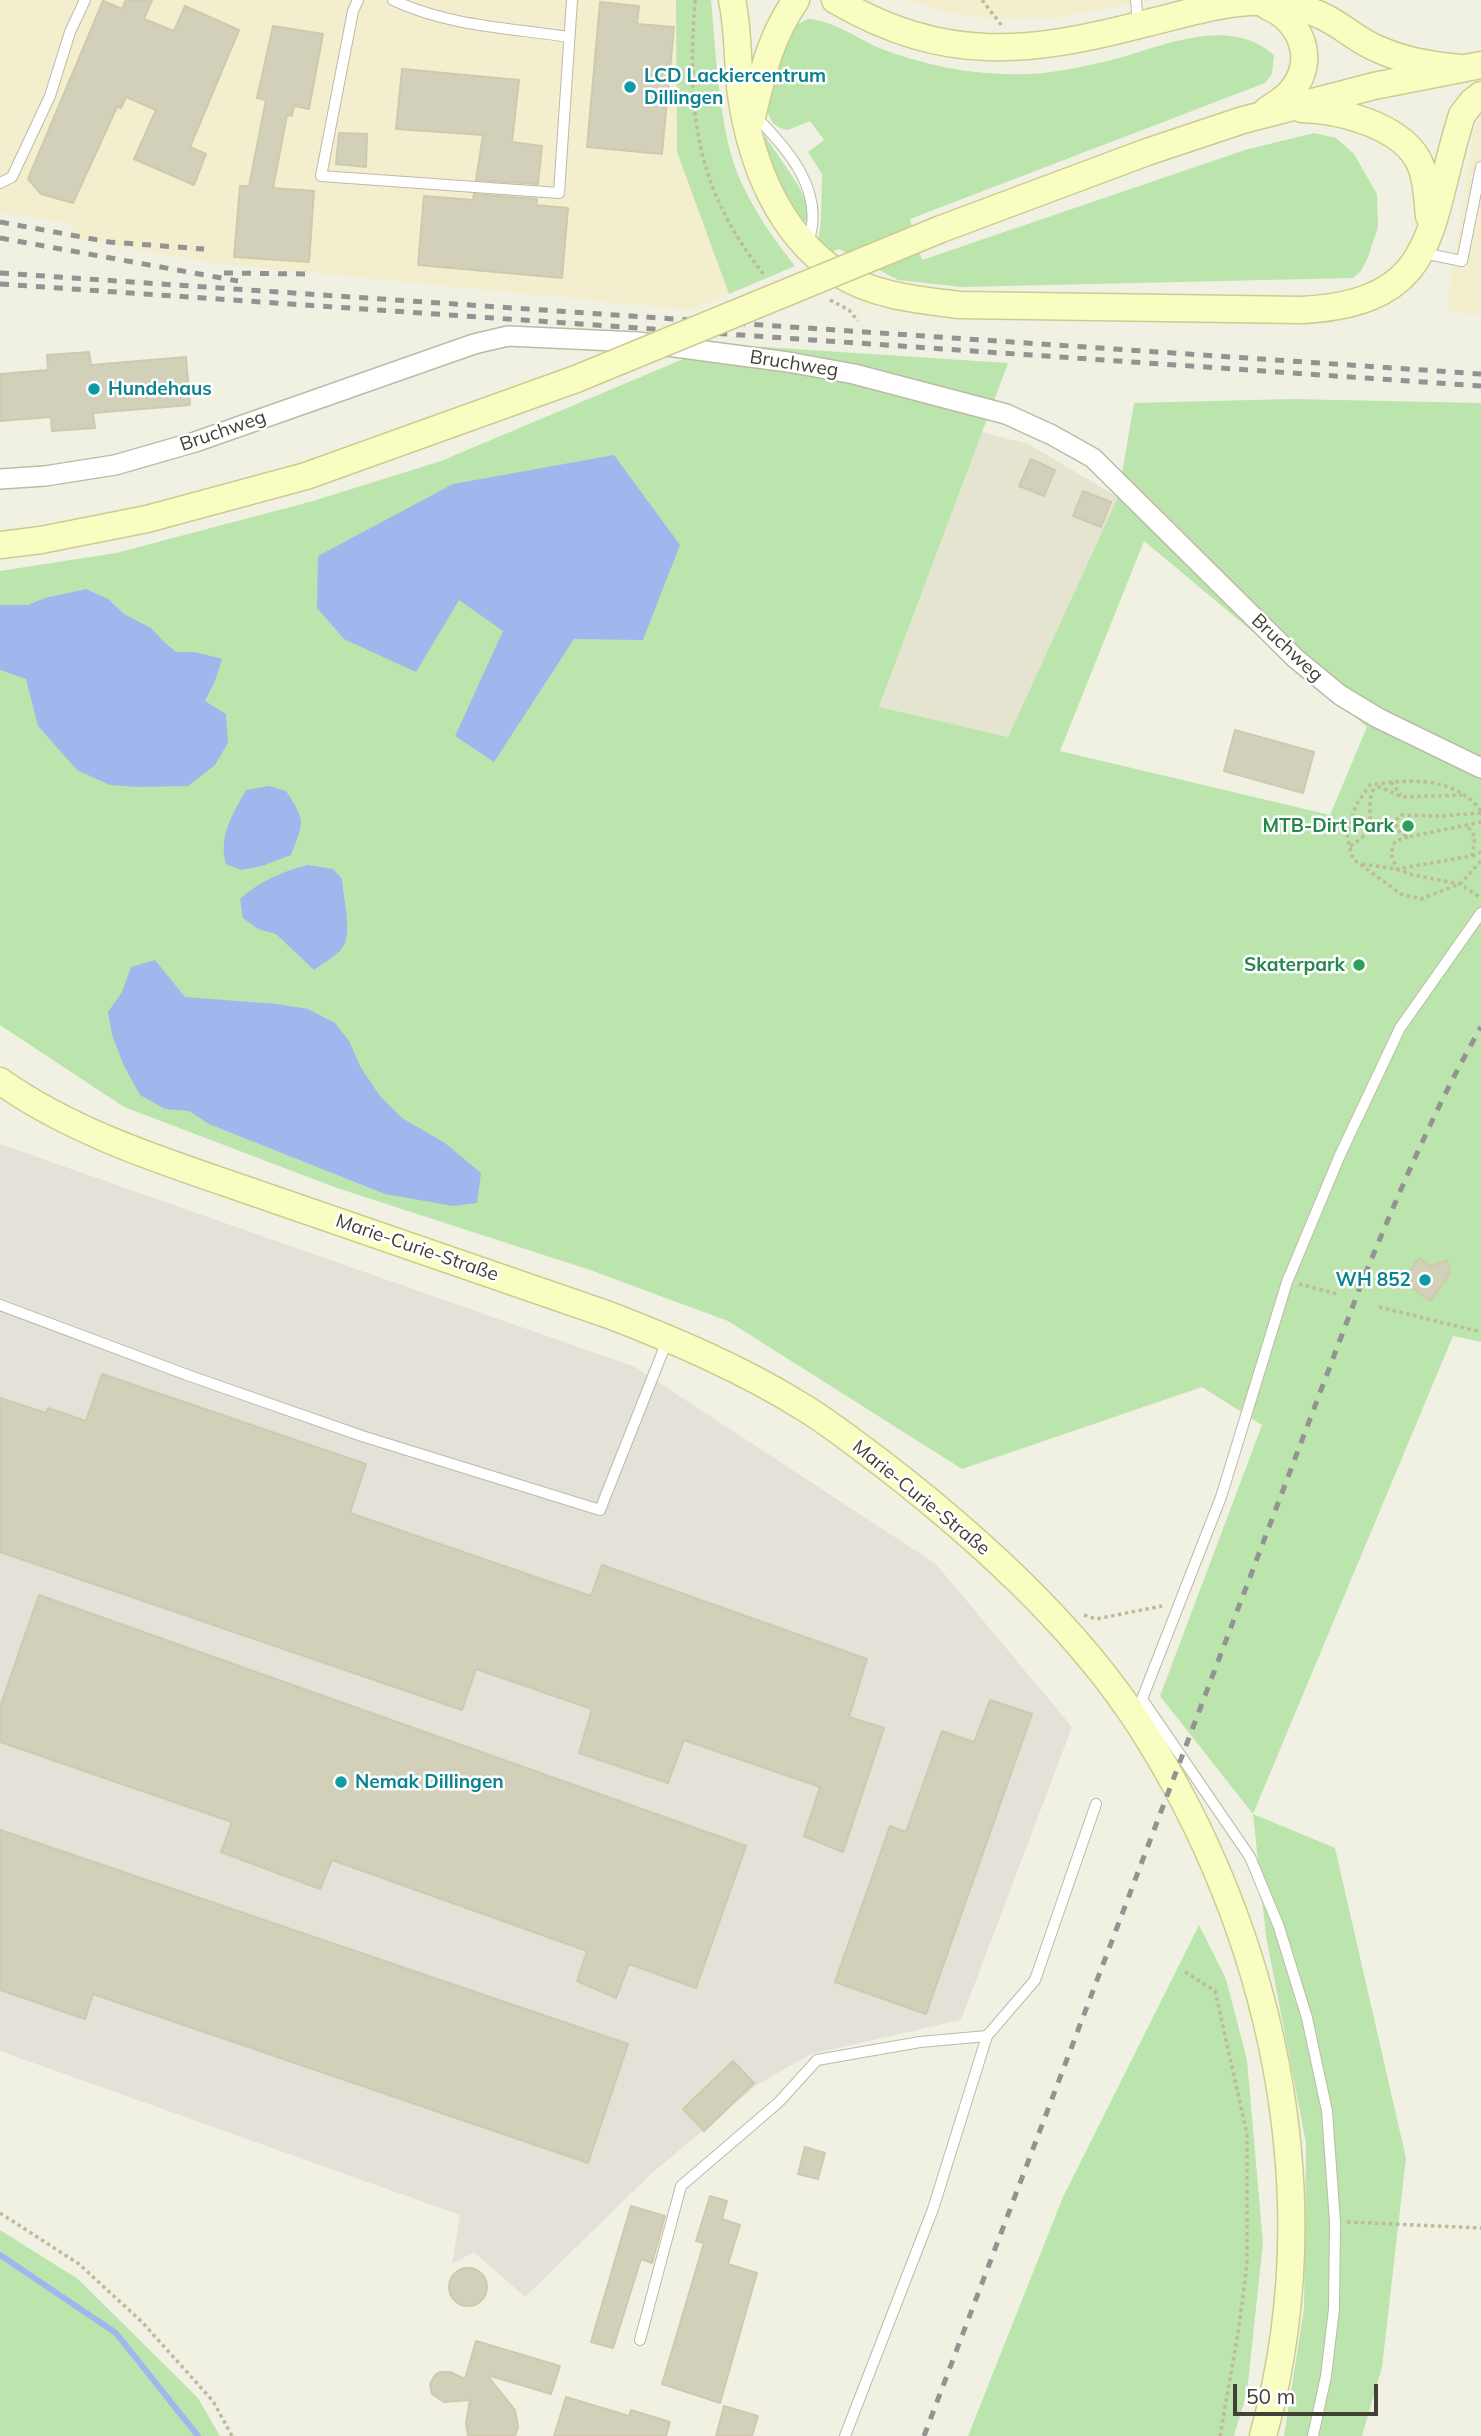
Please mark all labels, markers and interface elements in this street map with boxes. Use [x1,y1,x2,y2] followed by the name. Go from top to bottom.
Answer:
[644,65,826,109] place label: LCD Lackiercentrum Dillingen
[622,79,638,95] marker: LCD Lackiercentrum Dillingen
[748,346,840,382] street label: Bruchweg
[108,378,212,400] place label: Hundehaus
[86,381,102,397] marker: Hundehaus
[177,406,269,456] street label: Bruchweg
[1247,609,1327,687] street label: Bruchweg
[1262,815,1394,837] place label: MTB-Dirt Park
[1400,818,1416,834] marker: MTB-Dirt Park
[1244,954,1345,976] place label: Skaterpark
[1351,957,1367,973] marker: Skaterpark
[333,1209,501,1287] street label: Marie-Curie-Straße
[1336,1269,1411,1291] place label: WH 852
[1417,1272,1433,1288] marker: WH 852
[848,1436,994,1560] street label: Marie-Curie-Straße
[355,1771,504,1793] place label: Nemak Dillingen
[333,1774,349,1790] marker: Nemak Dillingen
[1236,2370,1381,2414] scale bar
[1246,2383,1295,2409] text: 50 m

